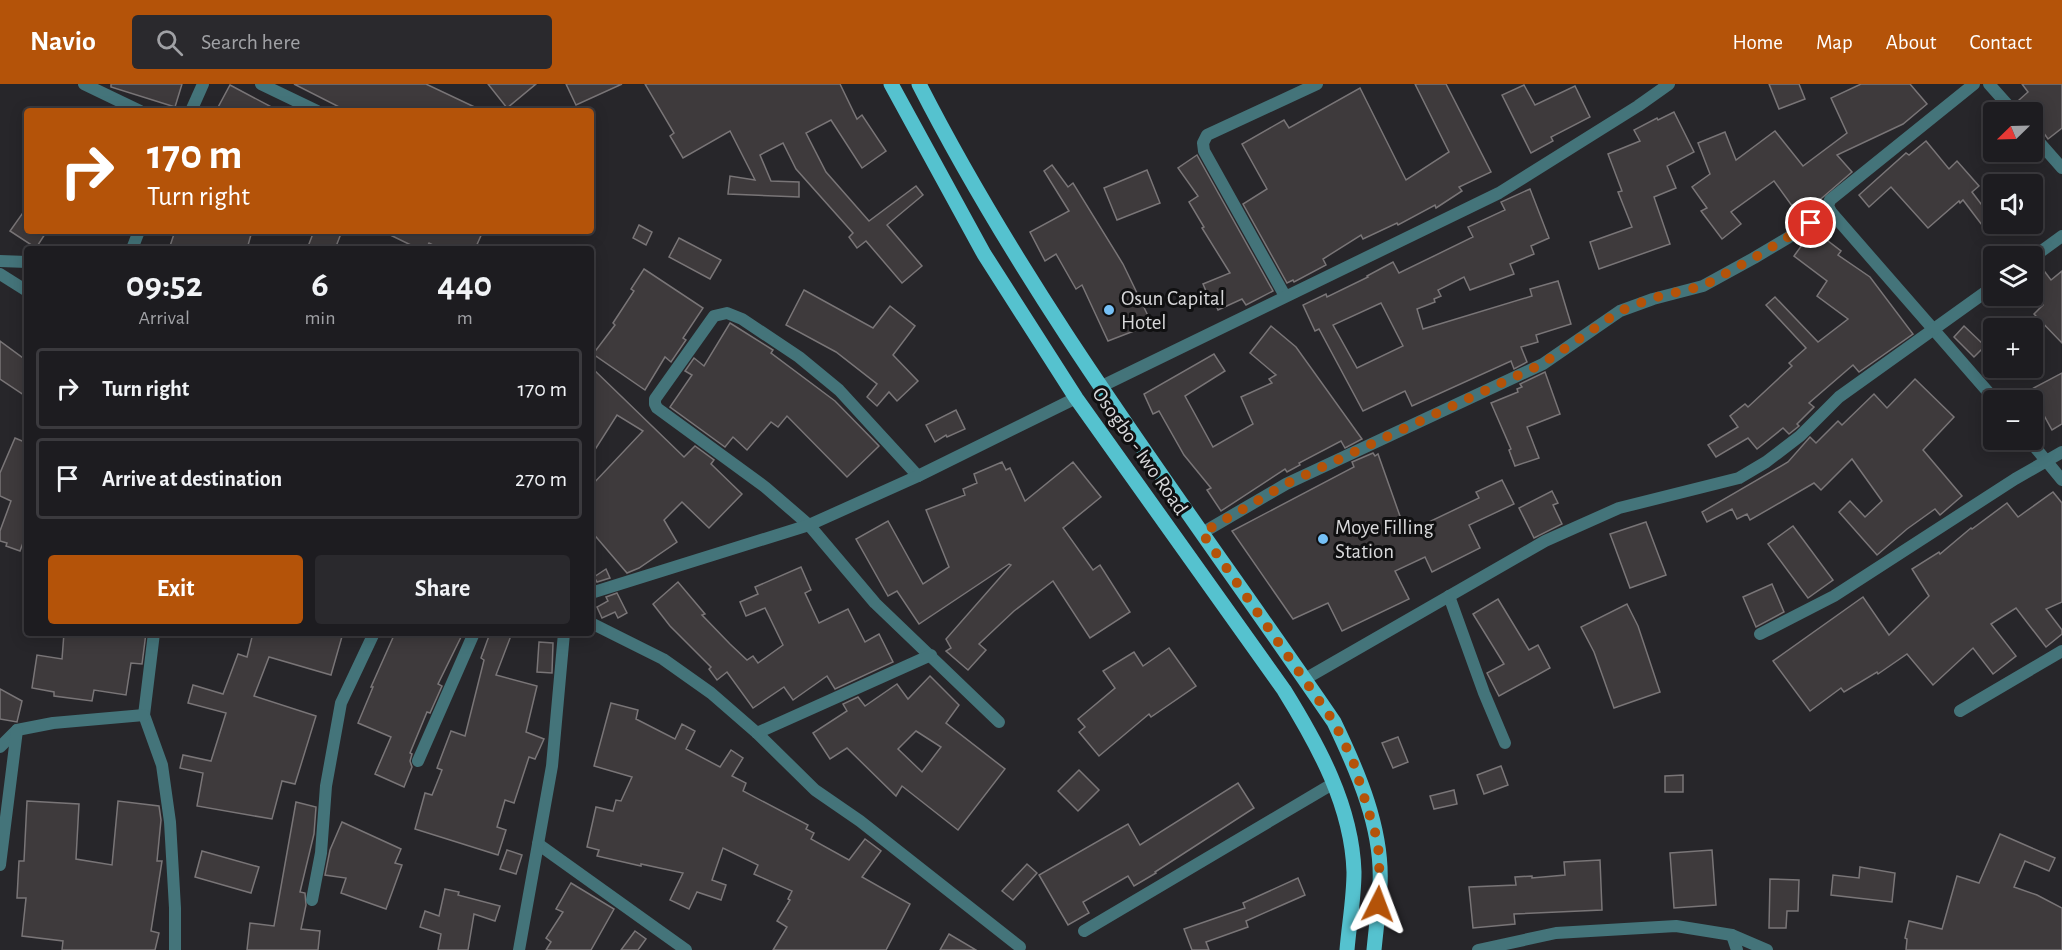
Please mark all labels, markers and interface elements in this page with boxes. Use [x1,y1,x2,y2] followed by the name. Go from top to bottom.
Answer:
[132,15,552,69] search box
[153,26,186,59] icon: search
[30,28,96,56] text: Navio
[201,31,300,53] text: Search here
[1732,32,1783,53] text: Home
[1816,32,1853,53] text: Map
[1886,32,1936,53] text: About
[1969,32,2032,53] text: Contact
[1983,102,2043,162] north arrow
[1983,102,2043,450] map controls
[48,132,126,210] icon: right
[147,134,242,176] text: 170 m
[1983,174,2043,234] button: sound
[147,183,250,210] text: Turn right
[1785,197,1836,248] pin
[1794,206,1827,239] icon: arrive
[1983,246,2043,306] button: layers
[126,267,203,303] text: 09:52
[311,267,329,303] text: 6
[437,267,492,303] text: 440
[1121,288,1225,333] place label: Osun Capital Hotel
[1102,303,1116,317] marker: Osun Capital Hotel
[138,308,190,328] text: Arrival
[304,308,336,328] text: min
[457,308,473,328] text: m
[1983,318,2043,378] button: +
[51,372,84,405] icon: right
[102,378,189,400] text: Turn right
[517,378,567,400] text: 170 m
[1088,383,1192,519] street label: Osogbo - Iwo Road
[1983,390,2043,450] button: −
[51,462,84,495] icon: arrive
[102,468,282,490] text: Arrive at destination
[515,468,567,490] text: 270 m
[1335,517,1434,562] place label: Moye Filling Station
[1316,532,1330,546] marker: Moye Filling Station
[48,555,303,624] button: Exit
[315,555,570,624] button: Share
[1346,872,1410,936] position arrow

